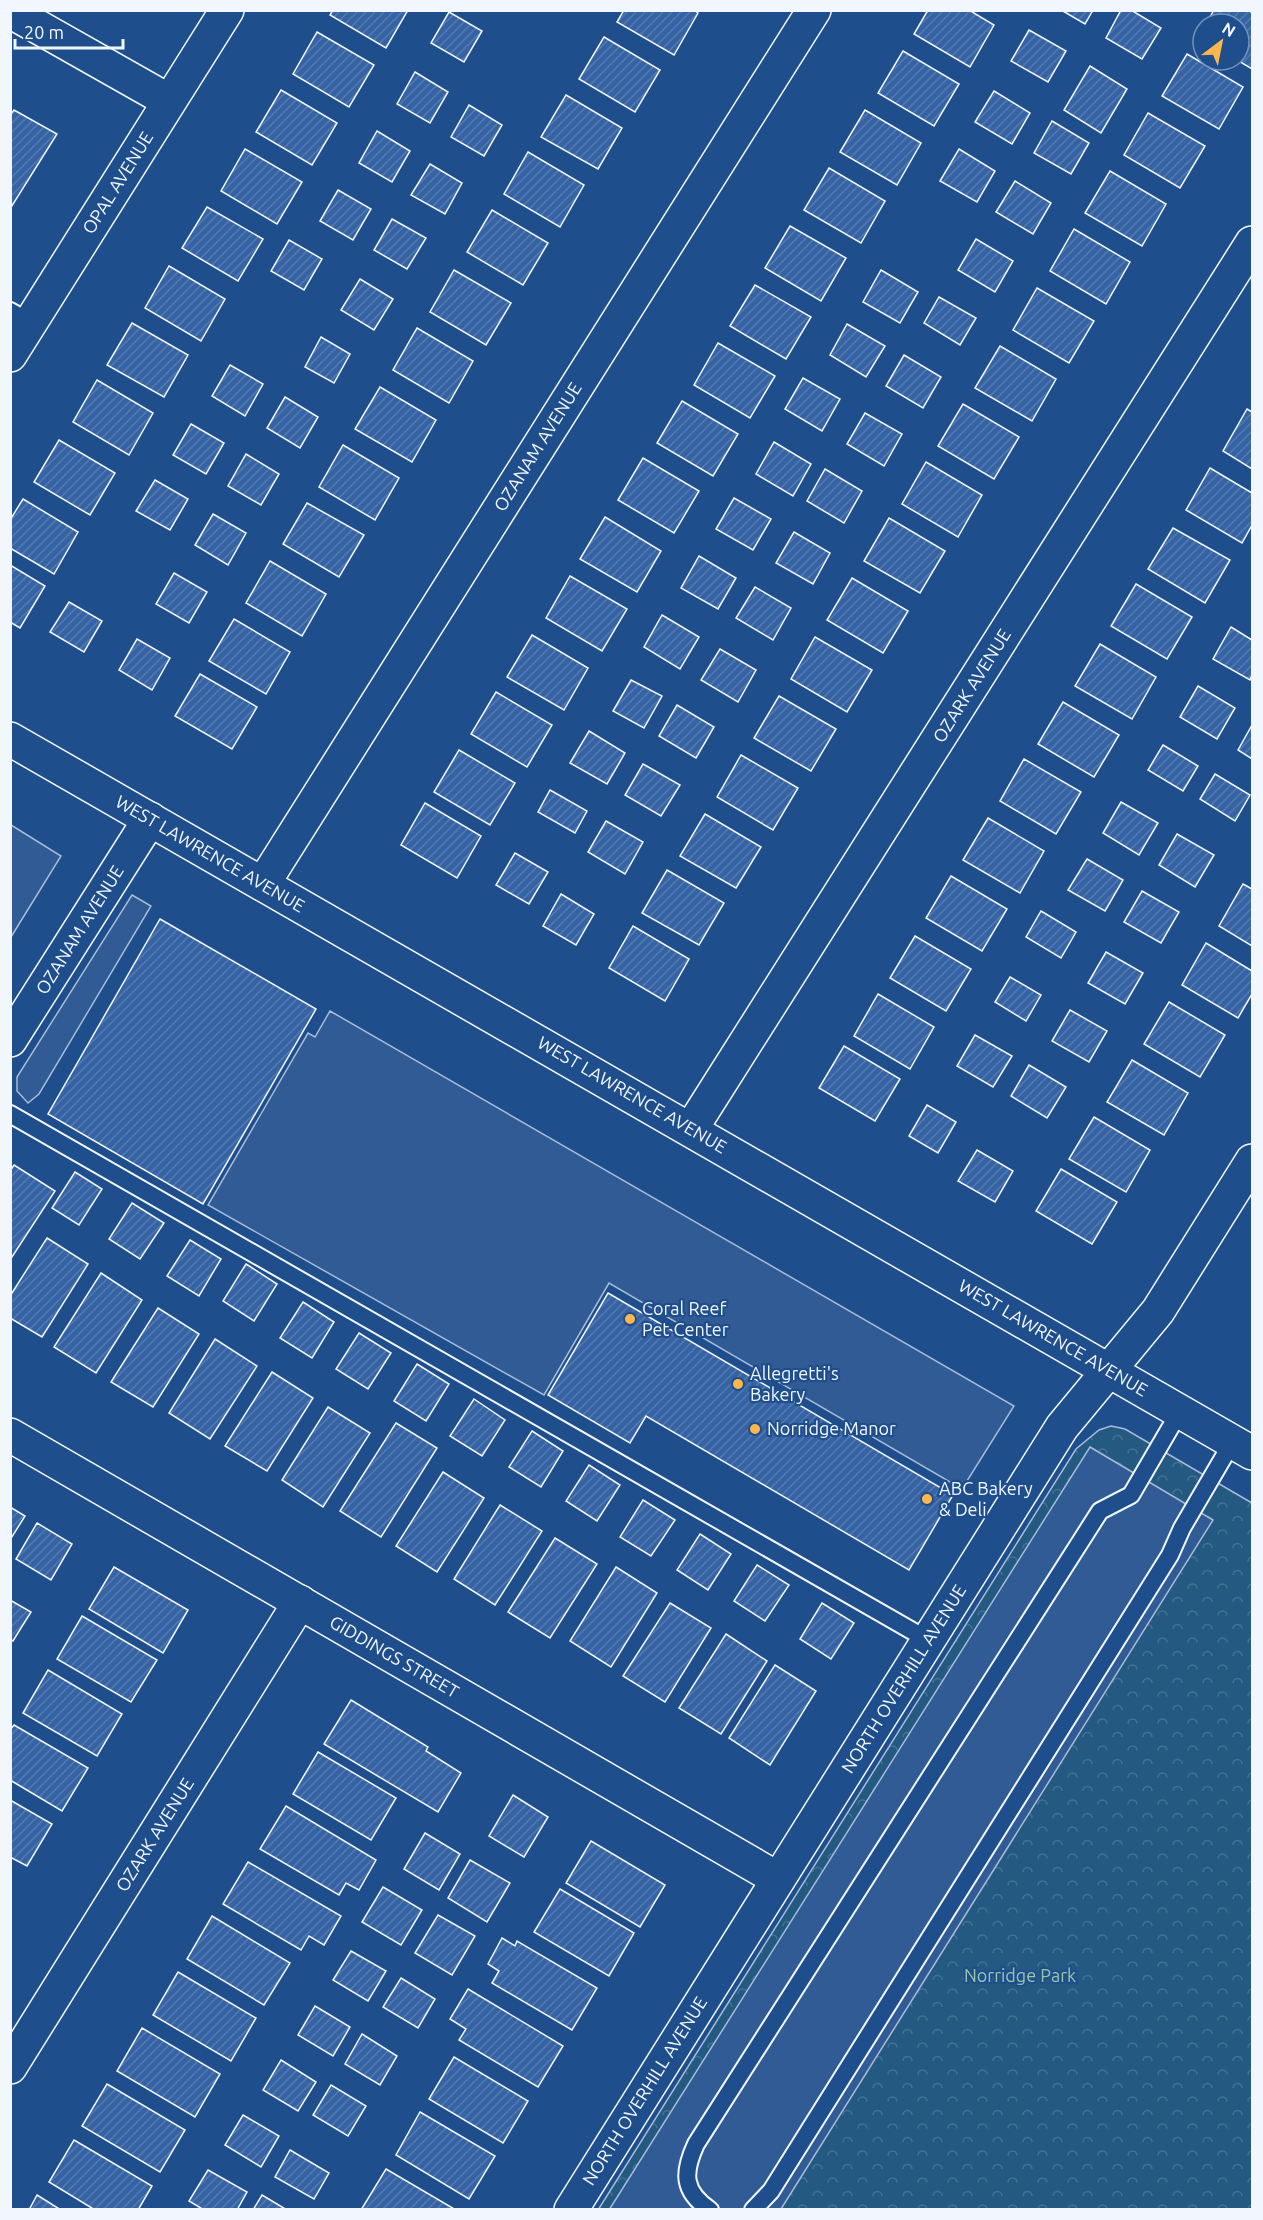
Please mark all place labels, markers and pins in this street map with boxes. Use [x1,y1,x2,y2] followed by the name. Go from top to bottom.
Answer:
[642,1298,729,1339] place label: Coral Reef Pet Center
[623,1312,637,1326] marker: Coral Reef Pet Center
[750,1363,839,1404] place label: Allegretti's Bakery
[731,1377,745,1391] marker: Allegretti's Bakery
[767,1418,896,1438] place label: Norridge Manor
[748,1422,762,1436] marker: Norridge Manor
[939,1478,1033,1519] place label: ABC Bakery & Deli
[920,1492,934,1506] marker: ABC Bakery & Deli

